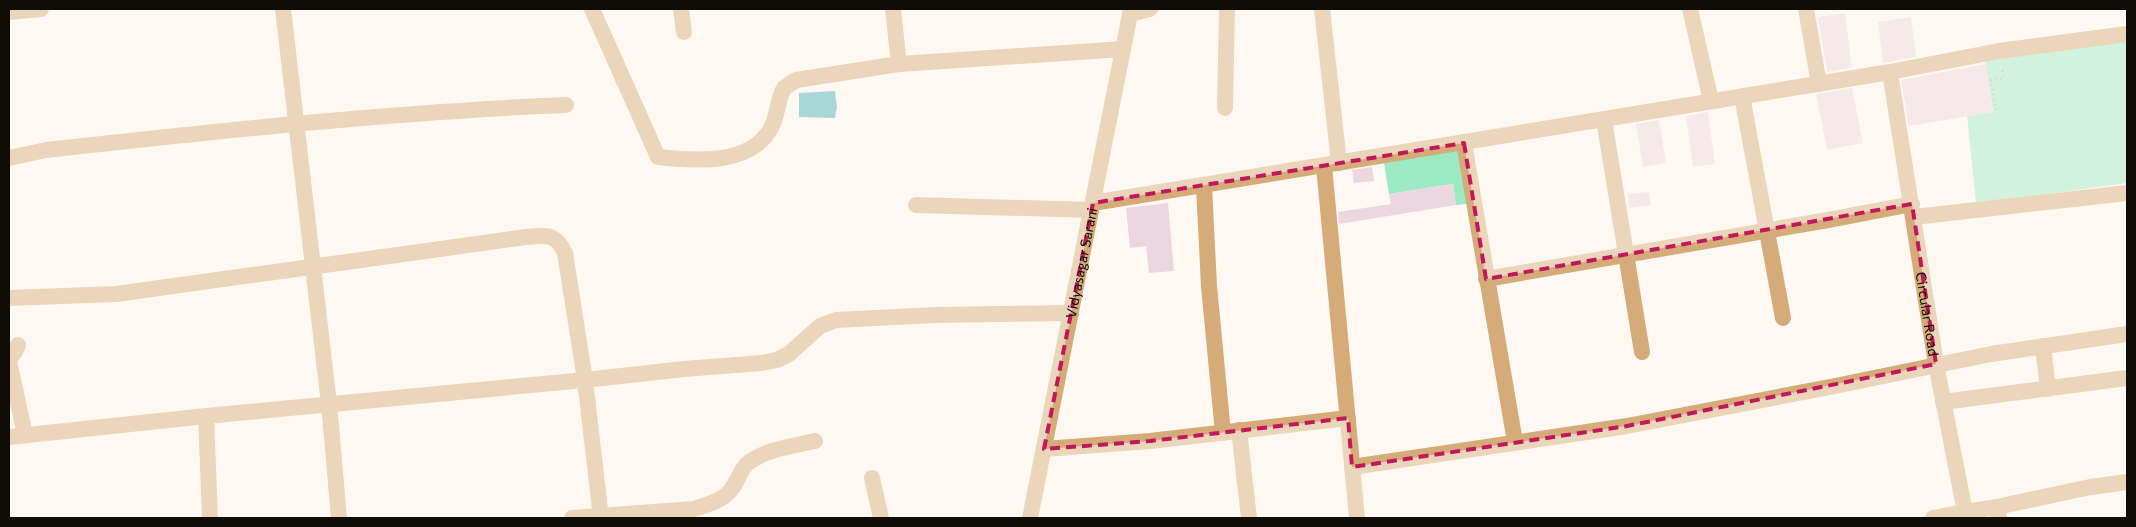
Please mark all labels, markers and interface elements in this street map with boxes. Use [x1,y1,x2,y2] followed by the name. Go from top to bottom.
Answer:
[1061,206,1100,320] street label: Vidyasagar Sarani
[1913,271,1943,357] street label: Circular Road

